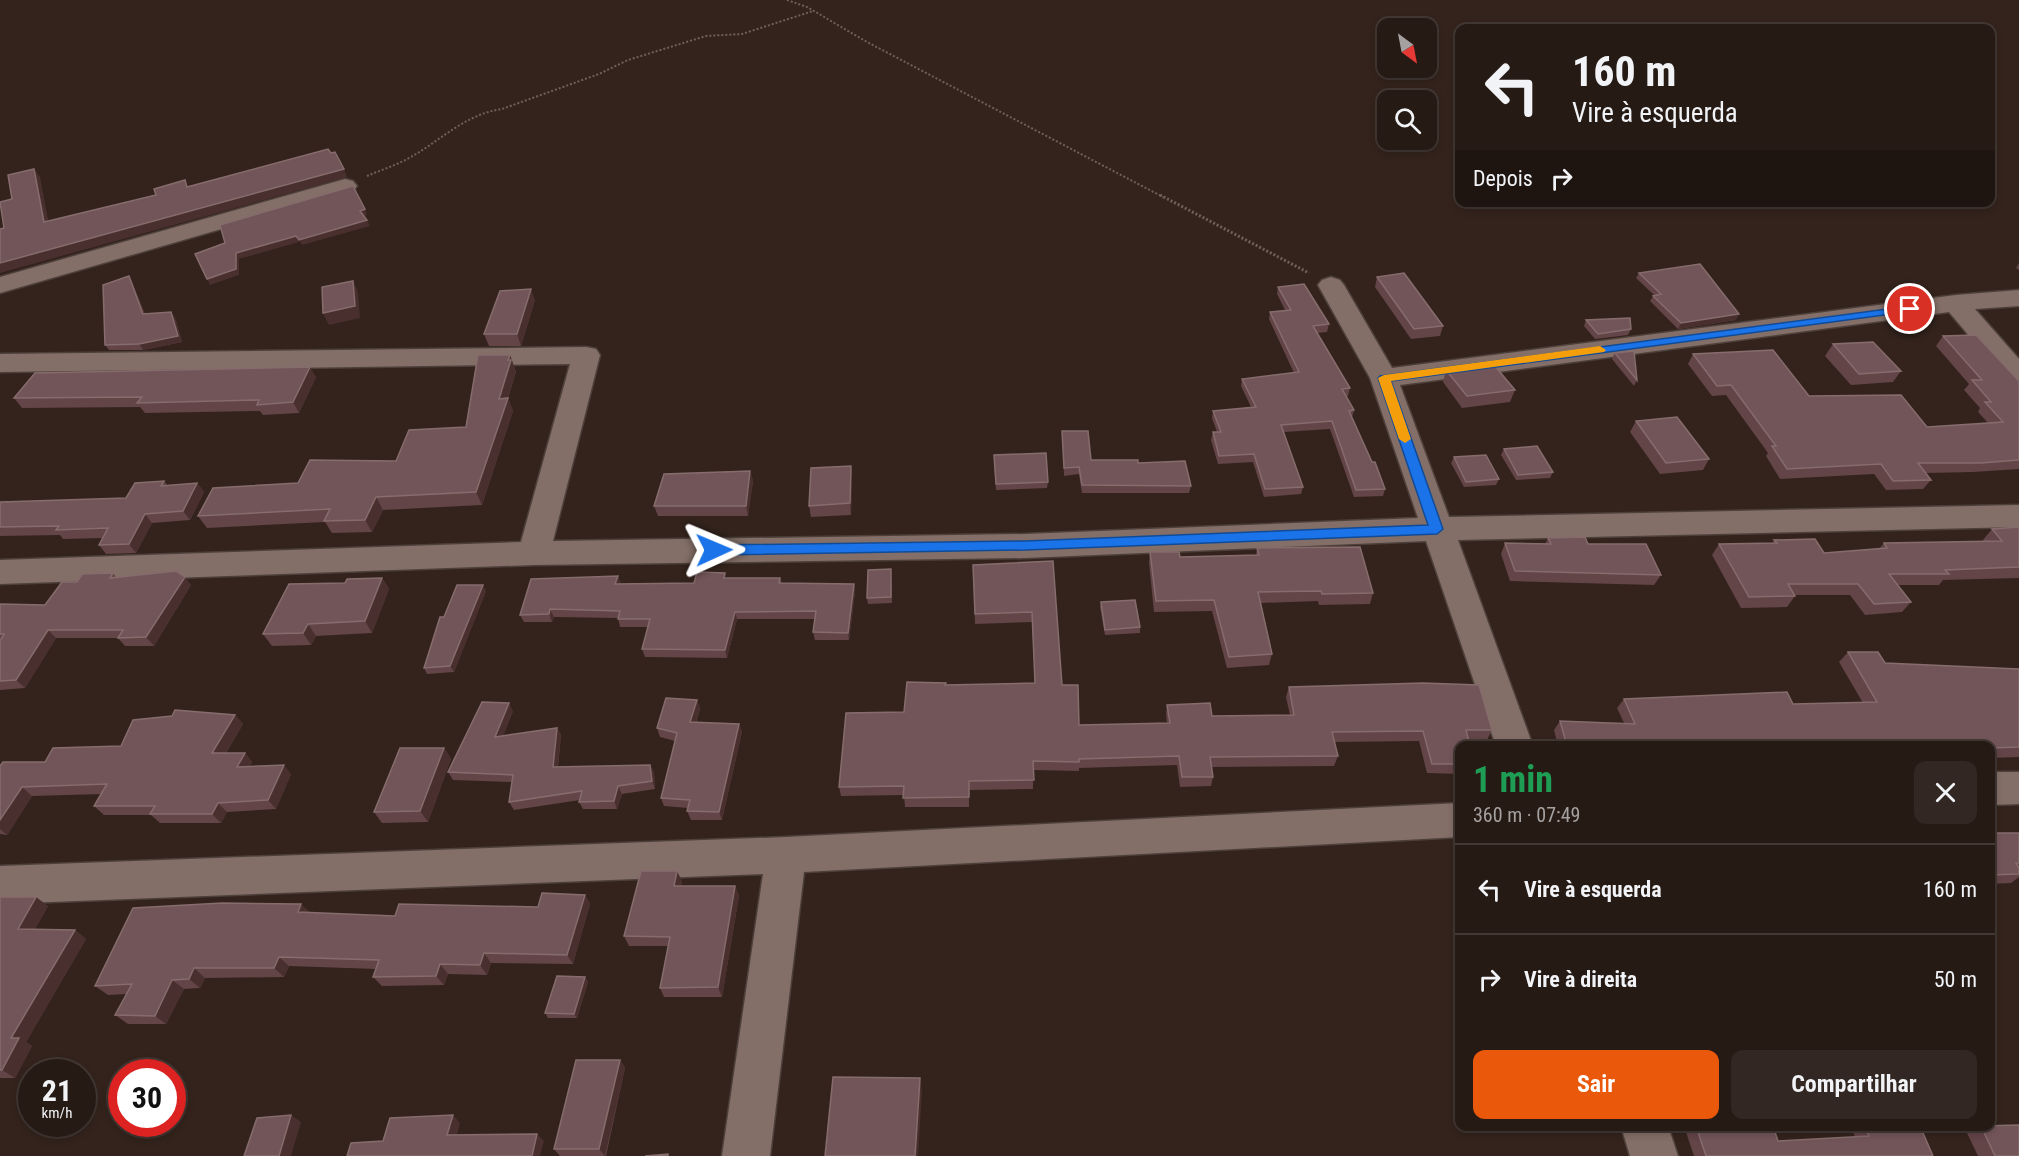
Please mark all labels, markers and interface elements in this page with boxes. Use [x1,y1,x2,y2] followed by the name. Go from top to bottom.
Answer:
[1377,18,1437,78] north arrow
[1377,18,1437,150] map controls
[1572,47,1677,96] text: 160 m
[1473,48,1551,126] icon: left
[1377,90,1437,150] button: search
[1572,97,1738,129] text: Vire à esquerda
[1545,162,1578,195] icon: right
[1473,166,1533,191] text: Depois
[1884,283,1935,334] pin
[1893,292,1926,325] icon: arrive
[682,518,746,582] position arrow
[1473,759,1553,801] text: 1 min
[1914,761,1977,824] button: close
[1473,803,1580,827] text: 360 m · 07:49
[1473,873,1506,906] icon: left
[1524,877,1662,902] text: Vire à esquerda
[1923,877,1977,902] text: 160 m
[1473,963,1506,996] icon: right
[1524,967,1637,992] text: Vire à direita
[1934,967,1977,992] text: 50 m
[1473,1050,1719,1119] button: Sair
[1731,1050,1977,1119] button: Compartilhar
[108,1059,186,1137] speed limit sign: 30
[42,1073,72,1108] text: 21
[42,1104,72,1122] text: km/h

